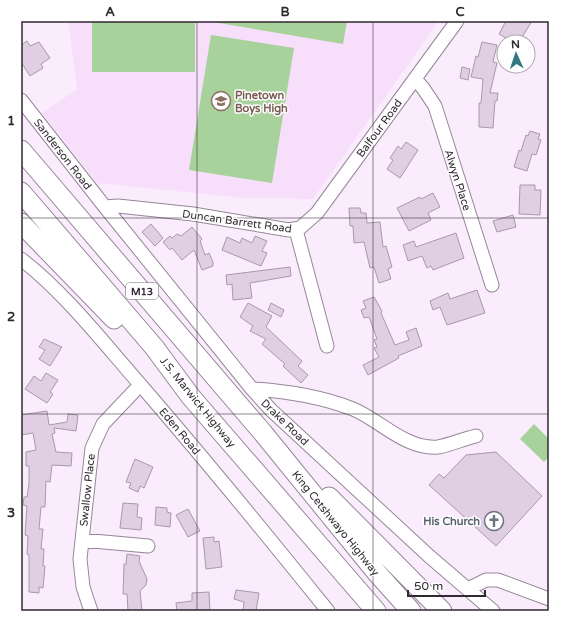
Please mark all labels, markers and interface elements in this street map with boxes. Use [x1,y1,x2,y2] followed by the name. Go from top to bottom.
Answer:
[105,4,115,20] text: A
[280,4,290,20] text: B
[455,4,465,20] text: C
[496,34,536,74] north arrow
[511,38,520,51] text: N
[235,89,288,116] place label: Pinetown Boys High
[210,90,232,112] school or university icon: Pinetown Boys High
[354,97,405,160] street label: Balfour Road
[7,113,15,129] text: 1
[31,116,94,192] street label: Sanderson Road
[442,148,473,212] street label: Alwyn Place
[181,207,293,236] street label: Duncan Barrett Road
[126,283,158,299] road number: M13
[7,309,15,325] text: 2
[157,354,238,450] street label: J.S. Marwick Highway
[258,396,311,448] street label: Drake Road
[156,405,203,457] street label: Eden Road
[77,453,98,527] street label: Swallow Place
[289,468,382,579] street label: King Cetshwayo Highway
[7,505,15,521] text: 3
[483,510,505,532] church icon: His Church
[423,515,480,528] place label: His Church
[408,572,485,598] scale bar
[414,579,443,593] text: 50 m

